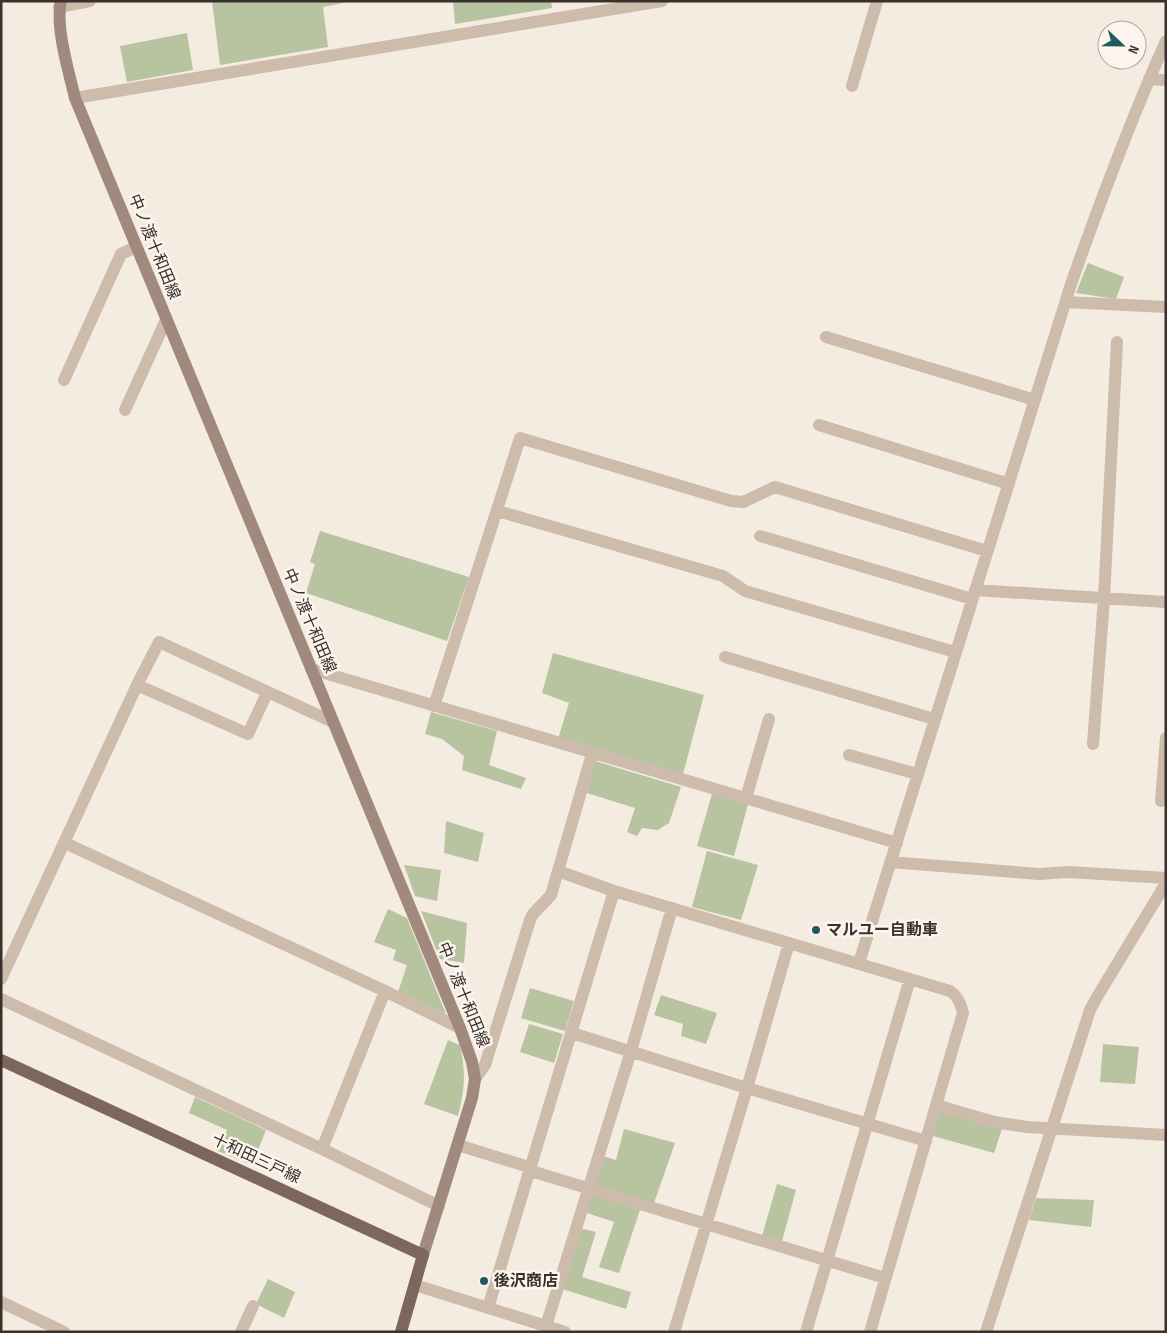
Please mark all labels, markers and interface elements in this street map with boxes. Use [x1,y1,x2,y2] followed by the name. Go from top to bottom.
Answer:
[1097,20,1147,70] north arrow
[1124,43,1143,56] text: N
[124,192,184,302] street label: 中ノ渡十和田線
[278,566,340,676] street label: 中ノ渡十和田線
[826,921,938,940] place label: マルユー自動車
[810,924,822,936] marker: マルユー自動車
[433,940,493,1050] street label: 中ノ渡十和田線
[208,1130,304,1188] street label: 十和田三戸線
[494,1272,558,1291] place label: 後沢商店
[478,1275,490,1287] marker: 後沢商店

